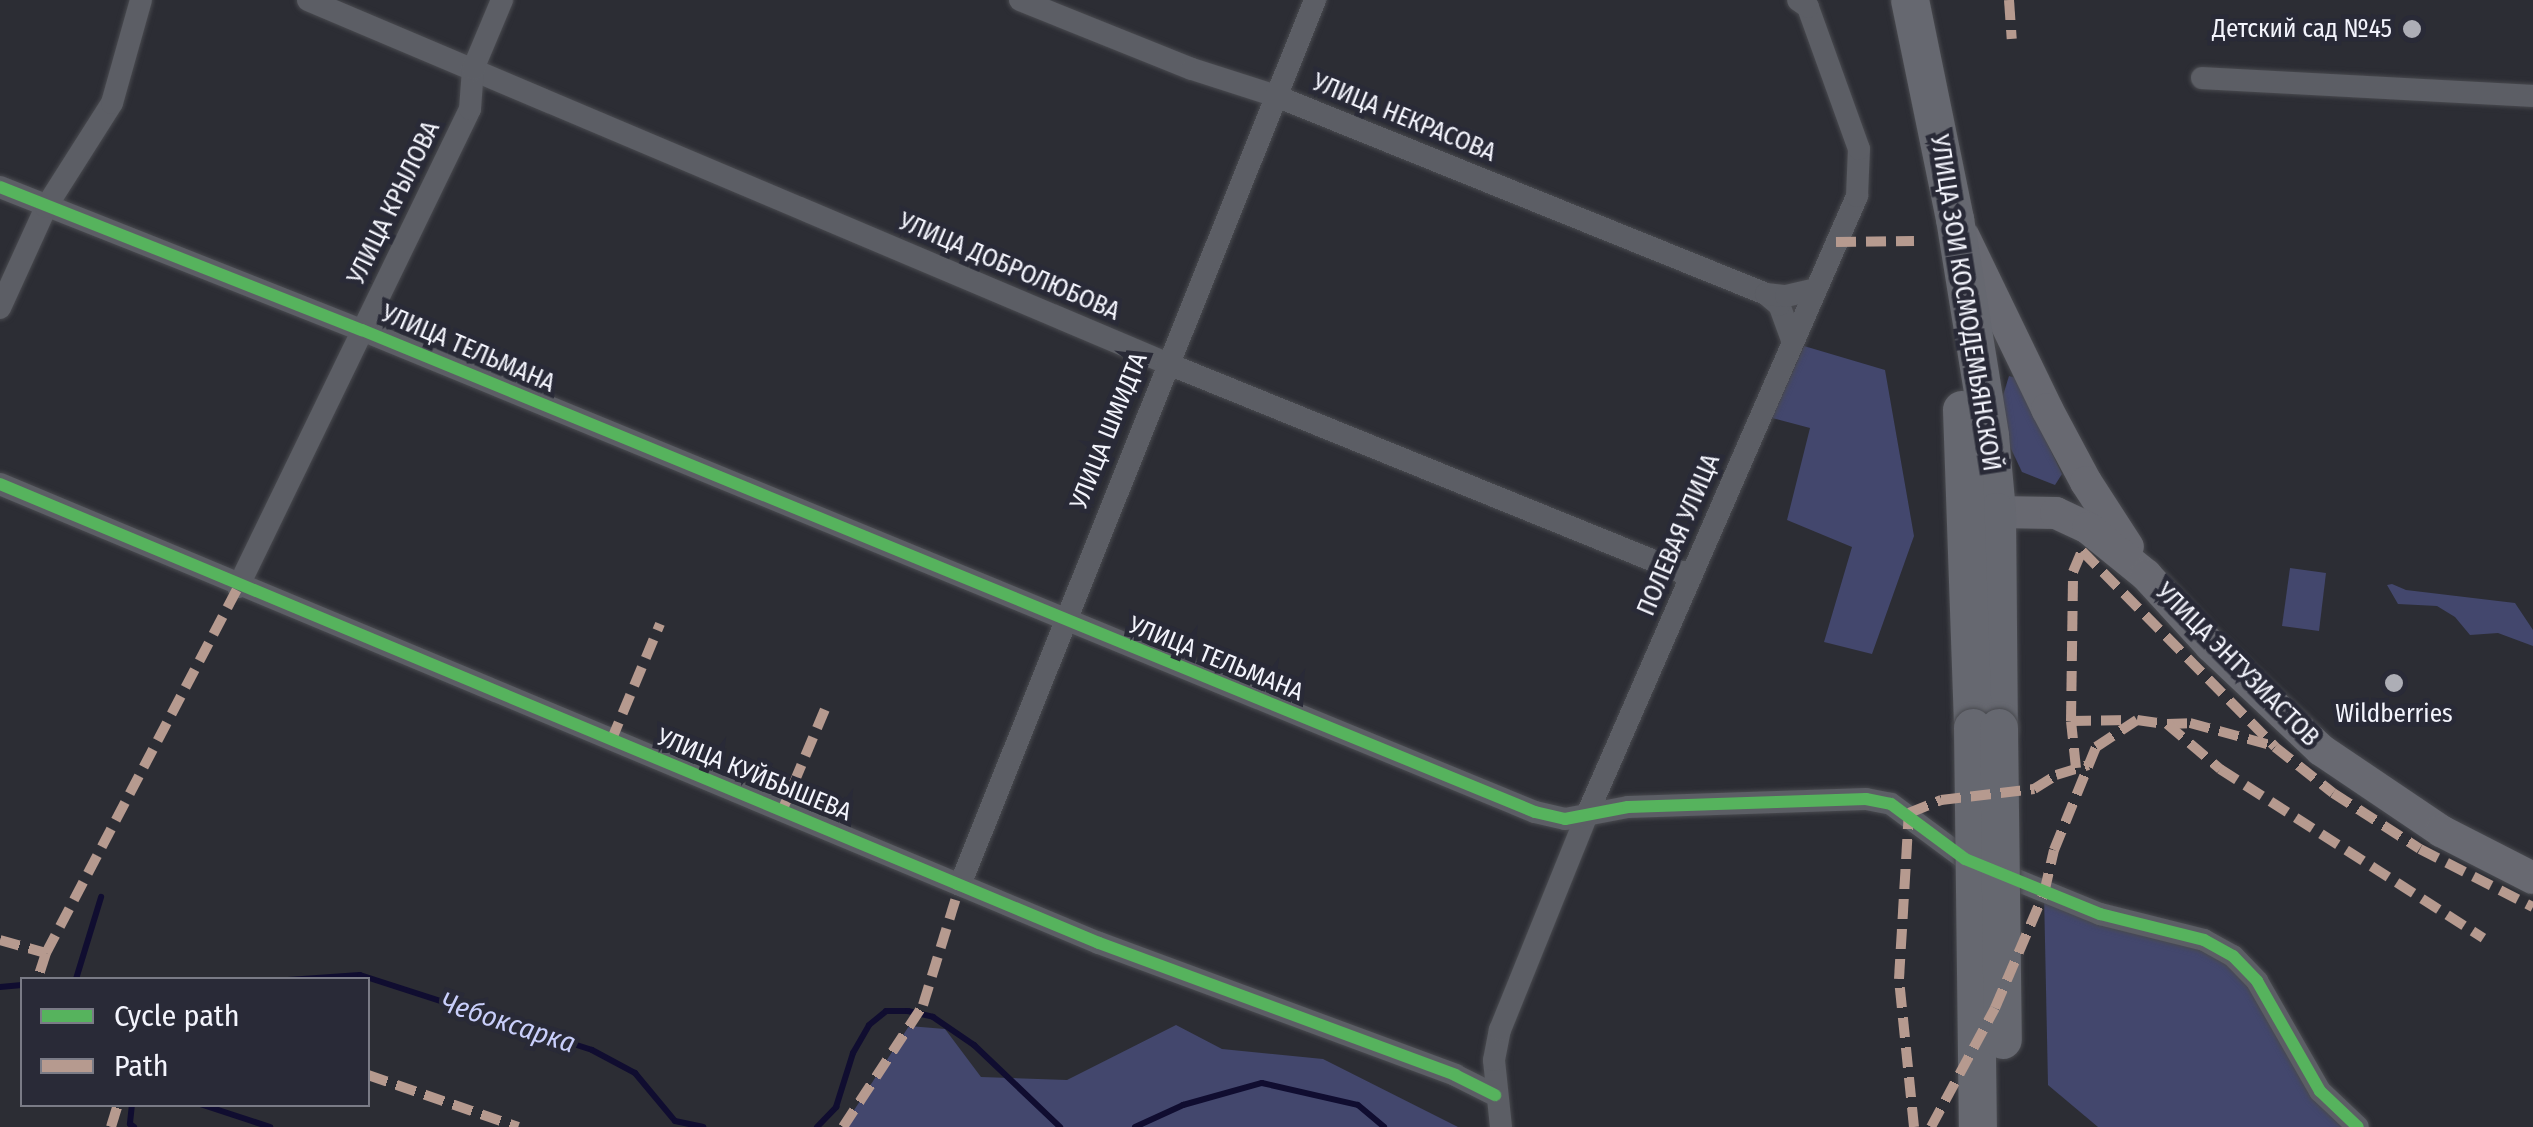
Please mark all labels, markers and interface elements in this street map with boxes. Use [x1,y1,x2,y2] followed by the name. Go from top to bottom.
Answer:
[2212,14,2392,44] place label: Детский сад №45
[2401,18,2423,40] marker: Детский сад №45
[1308,68,1500,168] street label: УЛИЦА НЕКРАСОВА
[342,117,446,289] street label: УЛИЦА КРЫЛОВА
[1924,133,2006,473] street label: УЛИЦА ЗОИ КОСМОДЕМЬЯНСКОЙ
[894,207,1124,327] street label: УЛИЦА ДОБРОЛЮБОВА
[377,299,559,399] street label: УЛИЦА ТЕЛЬМАНА
[1064,348,1154,514] street label: УЛИЦА ШМИДТА
[1631,450,1727,620] street label: ПОЛЕВАЯ УЛИЦА
[2149,577,2325,753] street label: УЛИЦА ЭНТУЗИАСТОВ
[1124,610,1308,708] street label: УЛИЦА ТЕЛЬМАНА
[2383,672,2405,694] marker: Wildberries
[2335,699,2453,729] place label: Wildberries
[652,722,856,828] street label: УЛИЦА КУЙБЫШЕВА
[20,977,370,1107] legend
[436,985,580,1061] water label: Чебоксарка
[114,998,240,1034] text: Cycle path
[114,1048,168,1084] text: Path

